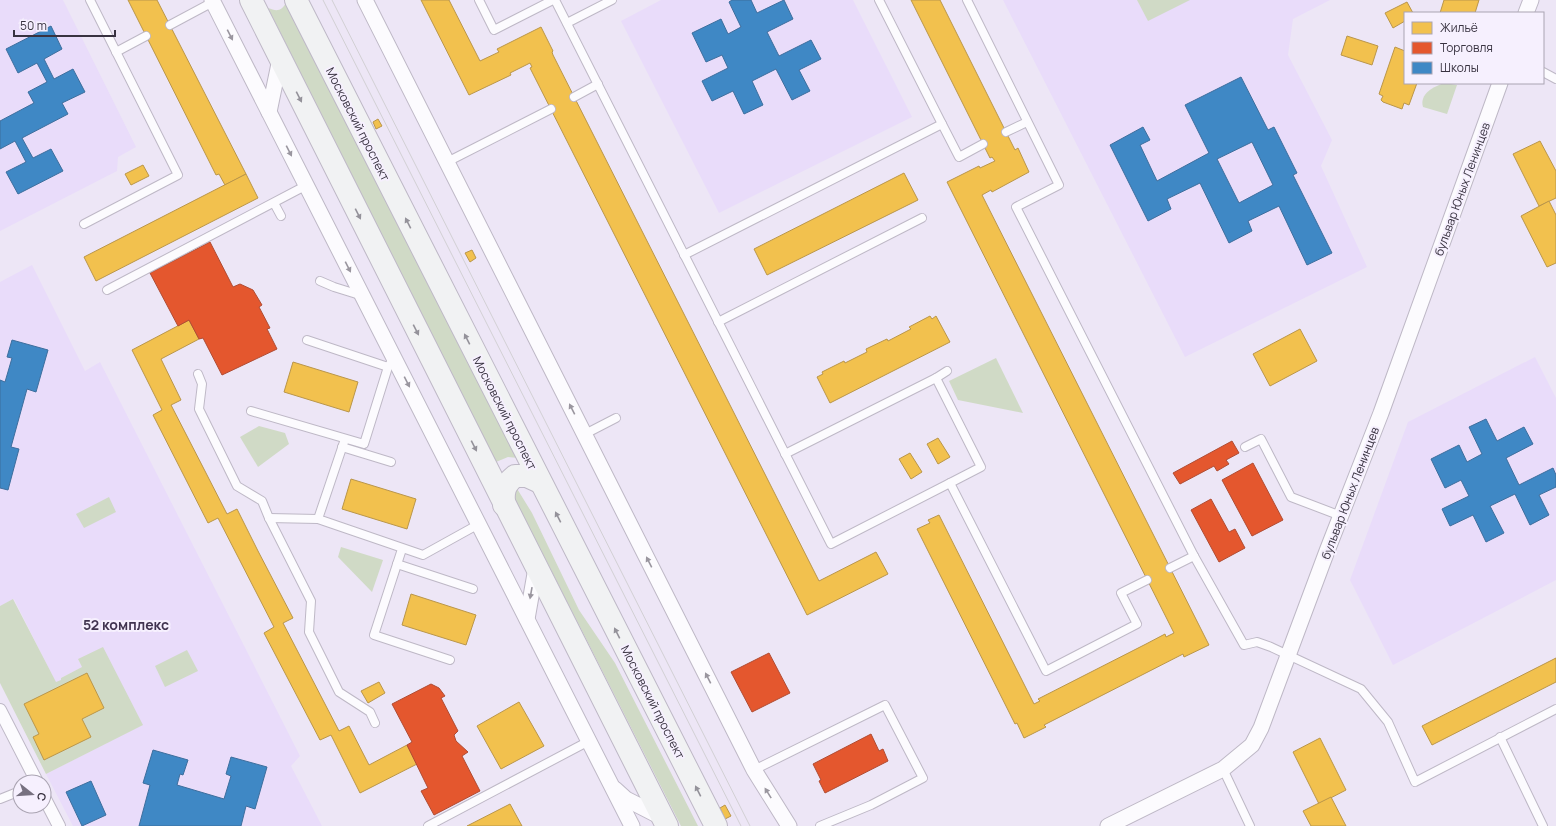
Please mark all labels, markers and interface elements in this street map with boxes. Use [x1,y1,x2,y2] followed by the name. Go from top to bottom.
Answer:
[14,12,115,38] scale bar
[1404,12,1544,84] legend
[20,17,47,34] text: 50 m
[1440,19,1478,36] text: Жильё
[227,29,233,41] one-way arrow
[1440,39,1493,56] text: Торговля
[1440,59,1479,76] text: Школы
[322,64,394,184] street label: Московский проспект
[296,92,303,103] one-way arrow
[1430,119,1494,258] street label: бульвар Юных Ленинцев
[286,145,292,156] one-way arrow
[355,208,361,219] one-way arrow
[405,218,412,229] one-way arrow
[345,261,351,272] one-way arrow
[413,324,419,335] one-way arrow
[464,333,471,345] one-way arrow
[469,353,541,473] street label: Московский проспект
[404,377,410,388] one-way arrow
[568,403,575,414] one-way arrow
[1317,424,1383,562] street label: бульвар Юных Ленинцев
[471,440,478,452] one-way arrow
[555,512,561,523] one-way arrow
[646,556,652,568] one-way arrow
[528,587,534,599] one-way arrow
[83,615,169,634] district label: 52 комплекс
[614,627,621,639] one-way arrow
[617,642,689,762] street label: Московский проспект
[704,672,711,684] one-way arrow
[12,774,52,814] north arrow
[695,785,701,797] one-way arrow
[765,787,772,799] one-way arrow
[34,791,50,803] text: С

